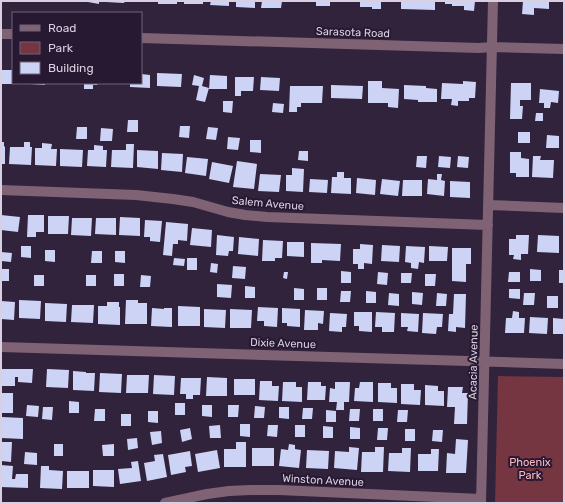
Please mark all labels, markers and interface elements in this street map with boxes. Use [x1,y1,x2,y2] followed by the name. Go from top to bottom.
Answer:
[12,12,142,84] legend
[48,21,76,35] text: Road
[316,25,390,40] street label: Sarasota Road
[48,41,74,55] text: Park
[48,61,94,75] text: Building
[231,194,305,213] street label: Salem Avenue
[466,324,481,400] street label: Acacia Avenue
[250,336,316,351] street label: Dixie Avenue
[509,456,551,482] park label: Phoenix Park
[282,472,364,489] street label: Winston Avenue

